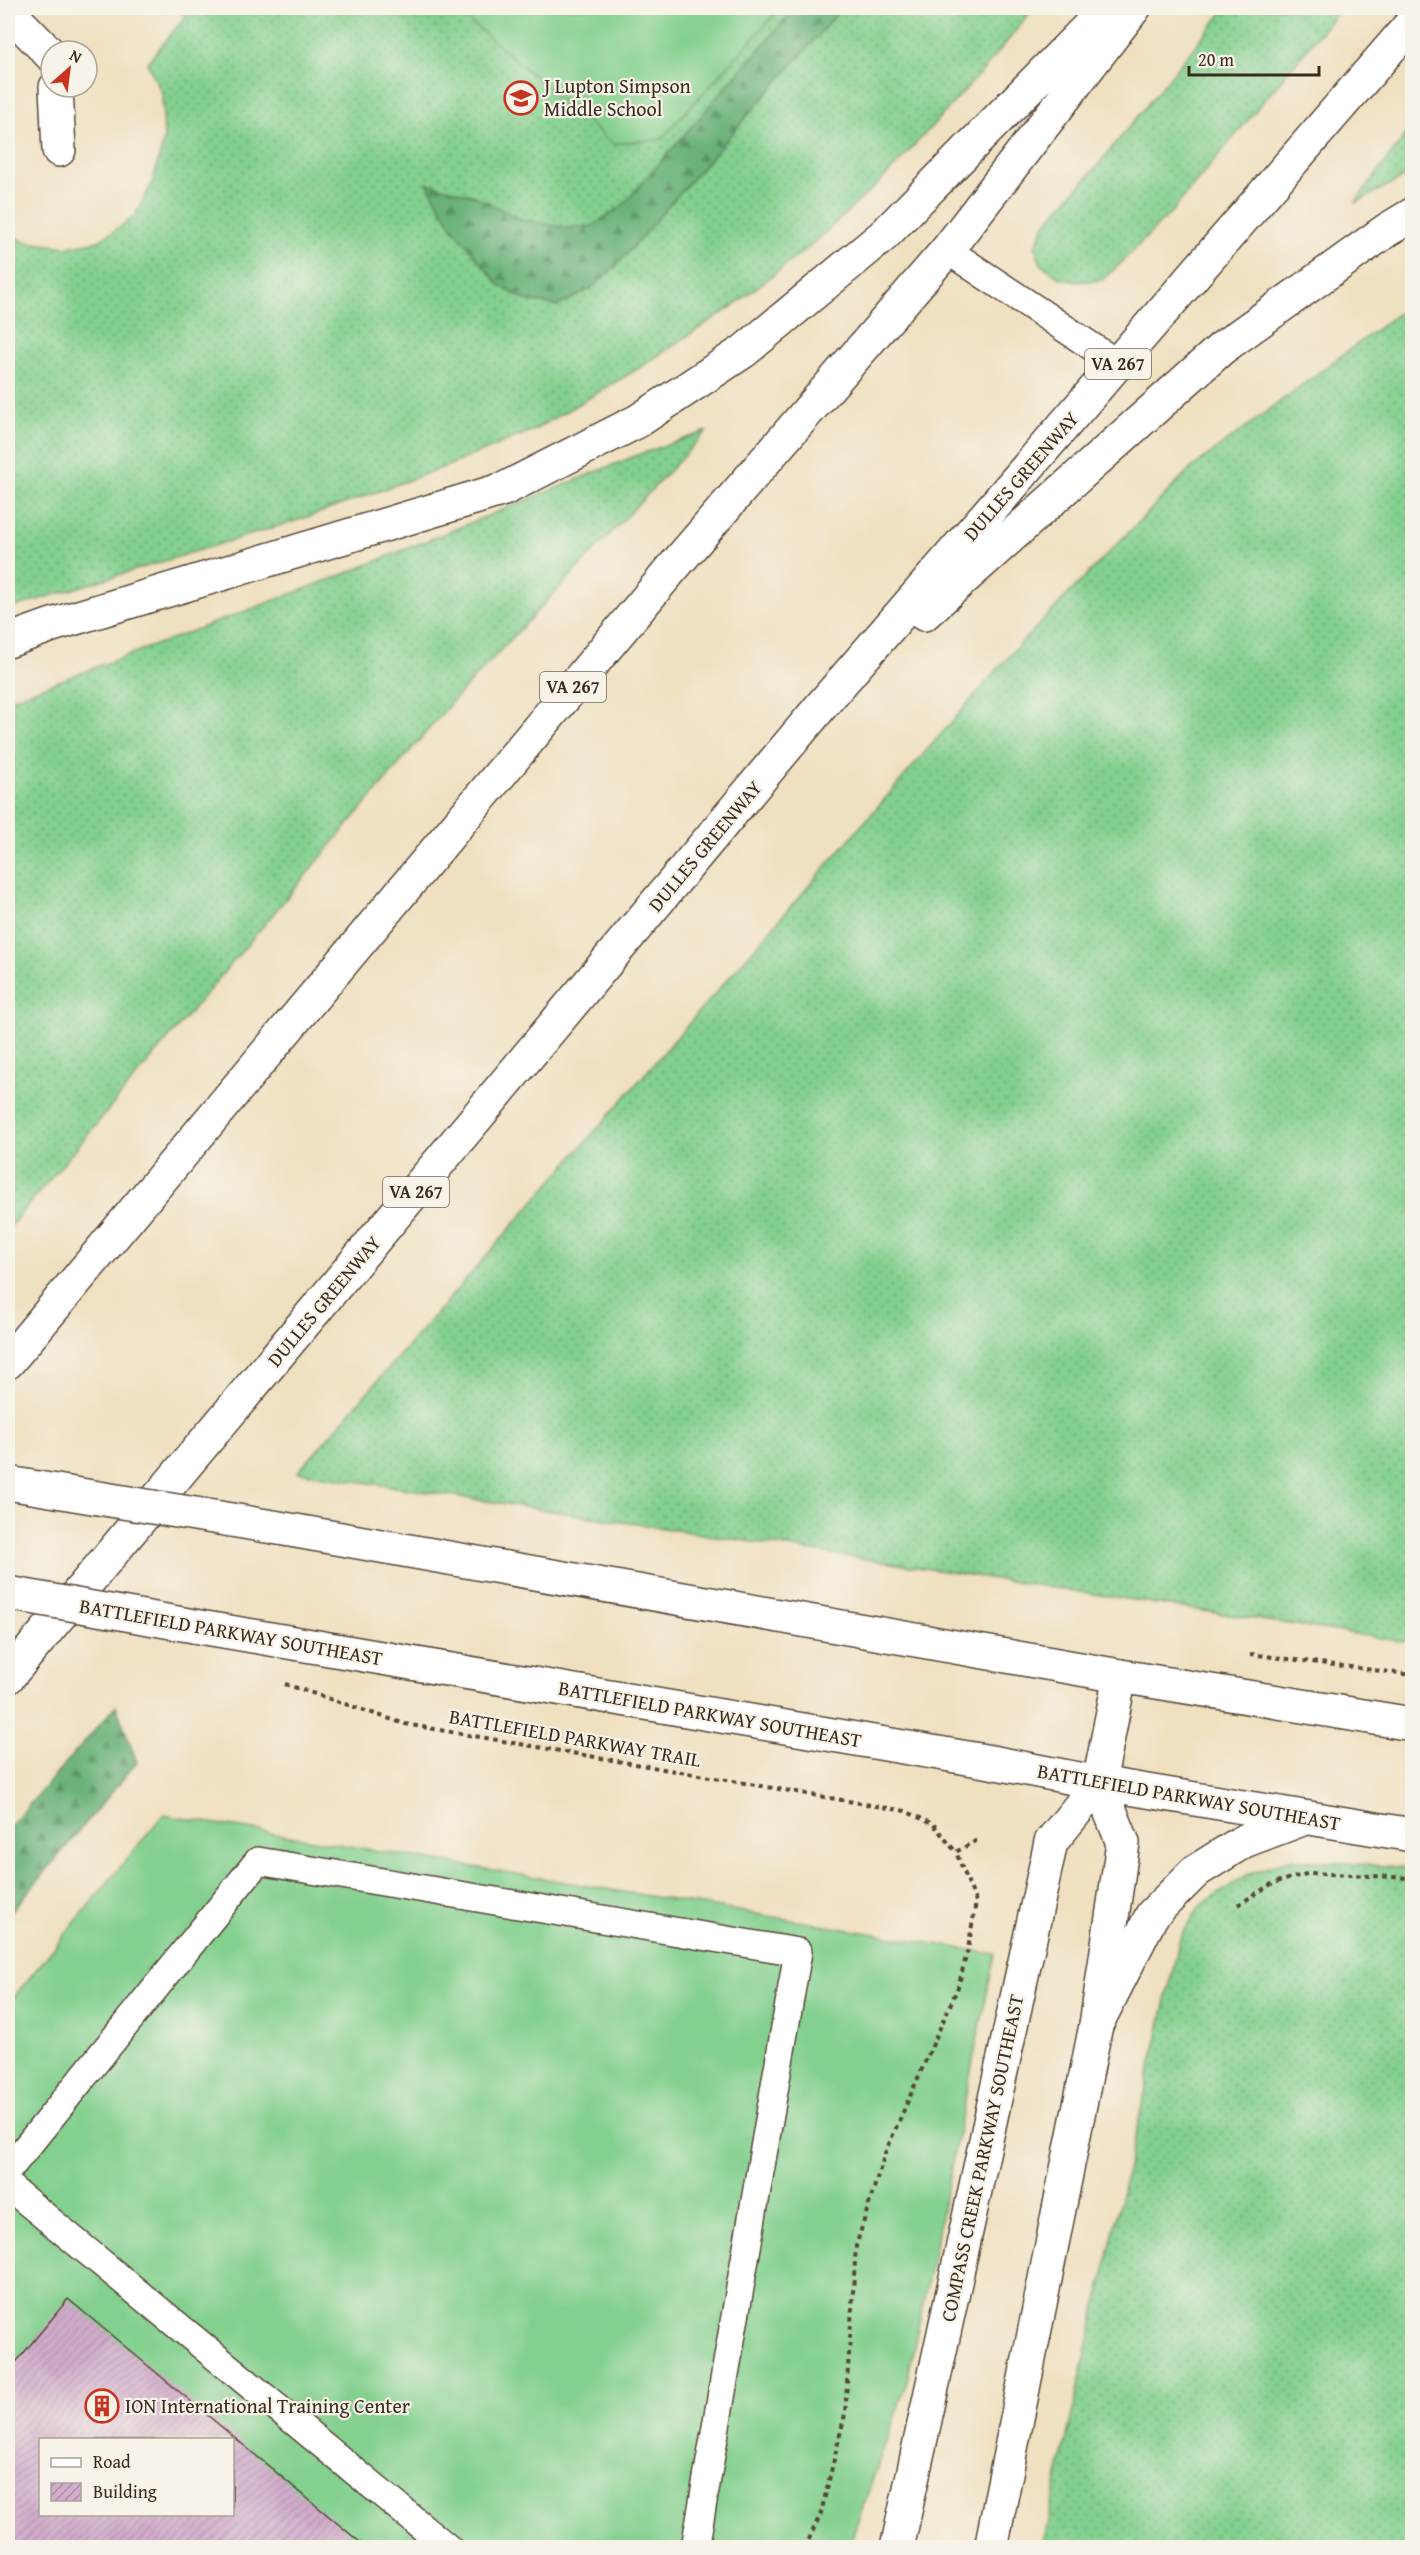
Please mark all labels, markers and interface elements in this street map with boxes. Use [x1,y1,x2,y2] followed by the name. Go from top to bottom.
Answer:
[39,39,99,99] north arrow
[1189,39,1320,77] scale bar
[66,43,87,69] text: N
[1198,46,1234,73] text: 20 m
[541,71,691,123] place label: J Lupton Simpson Middle School
[503,80,539,116] school or university icon: J Lupton Simpson Middle School
[1085,349,1151,379] road number: VA 267
[956,404,1085,547] street label: DULLES GREENWAY
[540,672,606,702] road number: VA 267
[641,774,768,918] street label: DULLES GREENWAY
[383,1177,449,1207] road number: VA 267
[260,1229,387,1373] street label: DULLES GREENWAY
[77,1591,385,1672] street label: BATTLEFIELD PARKWAY SOUTHEAST
[556,1673,864,1754] street label: BATTLEFIELD PARKWAY SOUTHEAST
[447,1701,703,1774] street label: BATTLEFIELD PARKWAY TRAIL
[1035,1756,1343,1837] street label: BATTLEFIELD PARKWAY SOUTHEAST
[933,1992,1030,2324] street label: COMPASS CREEK PARKWAY SOUTHEAST
[84,2388,120,2424] building icon: ION International Training Center
[125,2391,410,2420] place label: ION International Training Center
[39,2438,234,2516] legend
[93,2448,131,2475] text: Road
[93,2478,157,2505] text: Building

